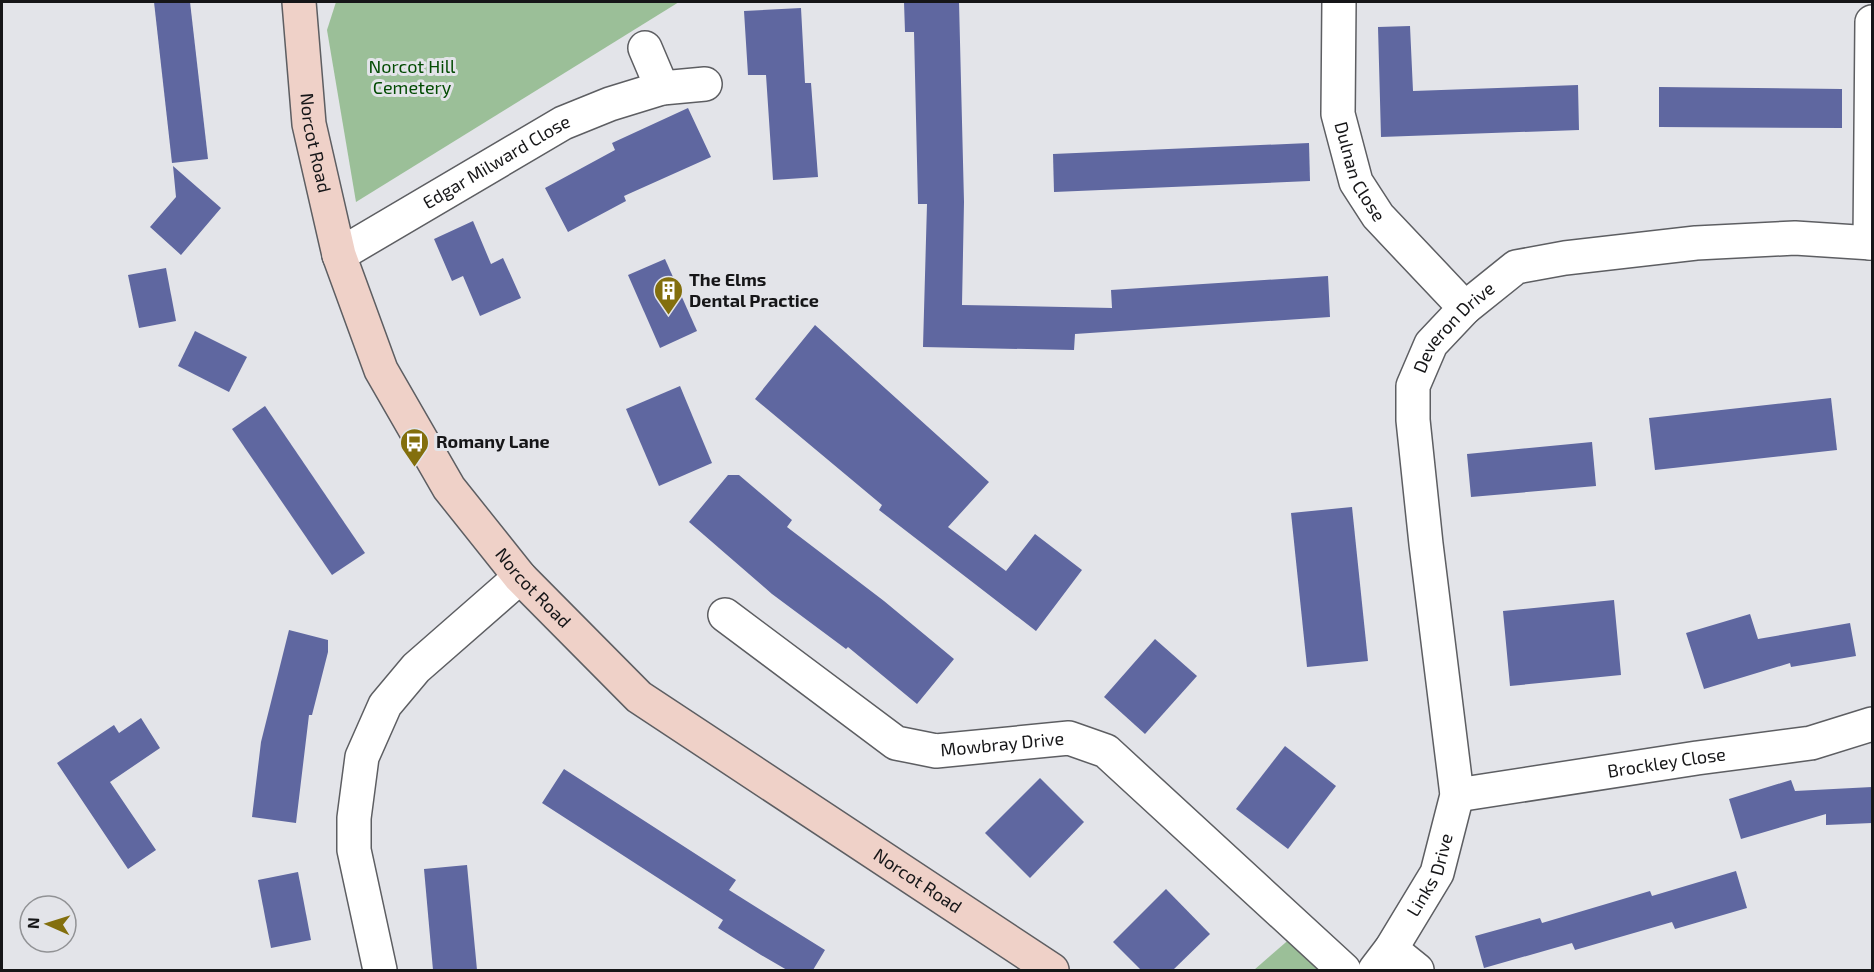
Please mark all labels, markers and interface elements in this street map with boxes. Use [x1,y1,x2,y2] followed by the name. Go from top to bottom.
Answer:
[369,55,456,98] park label: Norcot Hill Cemetery
[297,92,336,195] street label: Norcot Road
[419,109,573,213] street label: Edgar Milward Close
[1330,119,1391,225] street label: Dulnan Close
[689,268,819,311] place label: The Elms Dental Practice
[652,274,684,316] building icon: The Elms Dental Practice
[1408,277,1499,376] street label: Deveron Drive
[399,426,431,468] bus stop icon: Romany Lane
[436,430,550,452] place label: Romany Lane
[491,543,576,632] street label: Norcot Road
[939,727,1065,761] street label: Mowbray Drive
[1606,742,1727,782] street label: Brockley Close
[1401,831,1457,920] street label: Links Drive
[870,843,966,917] street label: Norcot Road
[18,894,78,954] north arrow
[23,917,42,929] text: N

